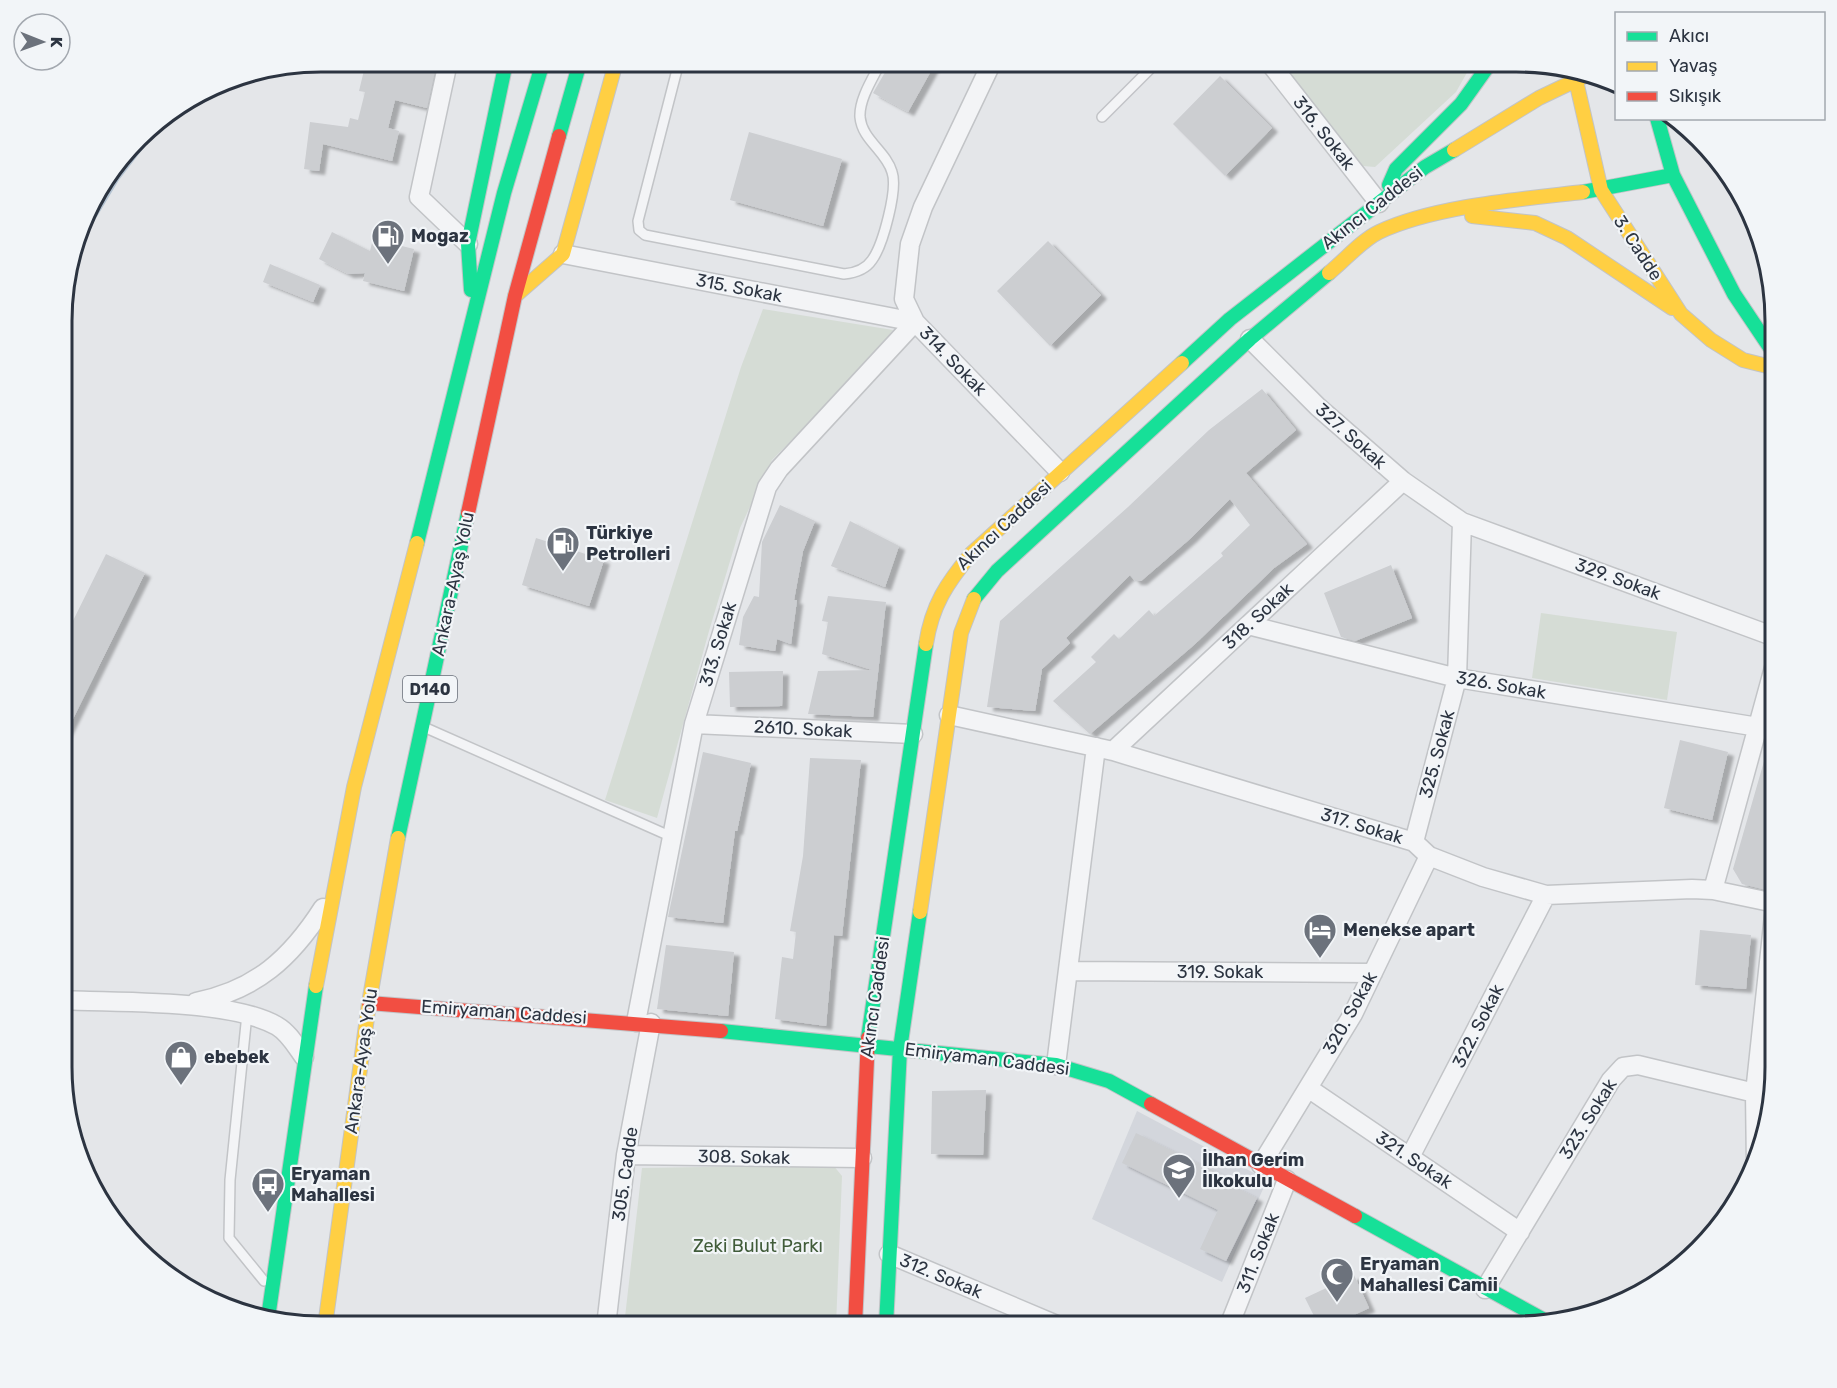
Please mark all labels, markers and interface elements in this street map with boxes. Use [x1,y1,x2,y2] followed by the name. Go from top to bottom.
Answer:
[12,12,72,72] north arrow
[1615,12,1825,120] legend
[1669,25,1709,47] text: Akıcı
[47,37,66,48] text: K
[1669,55,1717,77] text: Yavaş
[1669,85,1722,107] text: Sıkışık
[1288,92,1360,175] street label: 316. Sokak
[1317,162,1427,254] street label: Akıncı Caddesi
[1609,211,1667,285] street label: 3. Cadde
[370,218,406,265] fuel station icon: Mogaz
[411,225,469,247] place label: Mogaz
[694,269,785,307] street label: 315. Sokak
[915,322,992,401] street label: 314. Sokak
[1311,398,1392,474] street label: 327. Sokak
[952,475,1056,575] street label: Akıncı Caddesi
[427,510,479,658] street label: Ankara-Ayaş Yolu
[586,522,671,565] place label: Türkiye Petrolleri
[545,525,581,572] fuel station icon: Türkiye Petrolleri
[1572,553,1665,605] street label: 329. Sokak
[1218,577,1298,654] street label: 318. Sokak
[695,598,742,689] street label: 313. Sokak
[1454,666,1548,704] street label: 326. Sokak
[403,676,457,702] road number: D140
[1415,707,1460,801] street label: 325. Sokak
[753,715,854,743] street label: 2610. Sokak
[1318,803,1407,849] street label: 317. Sokak
[1302,912,1338,959] hotel icon: Menekse apart
[1343,919,1475,941] place label: Menekse apart
[856,935,894,1059] street label: Akıncı Caddesi
[1177,961,1264,983] street label: 319. Sokak
[1318,967,1382,1058] street label: 320. Sokak
[1448,980,1509,1071] street label: 322. Sokak
[340,987,382,1135] street label: Ankara-Ayaş Yolu
[421,995,587,1029] street label: Emiryaman Caddesi
[903,1038,1071,1080] street label: Emiryaman Caddesi
[163,1039,199,1086] shop icon: ebebek
[204,1046,270,1068] place label: ebebek
[1555,1074,1622,1163] street label: 323. Sokak
[607,1125,643,1223] street label: 305. Cadde
[1371,1126,1457,1194] street label: 321. Sokak
[698,1145,791,1169] street label: 308. Sokak
[1202,1149,1304,1192] place label: İlhan Gerim İlkokulu
[1161,1152,1197,1199] school or university icon: İlhan Gerim İlkokulu
[291,1163,375,1206] place label: Eryaman Mahallesi
[250,1166,286,1213] bus stop icon: Eryaman Mahallesi
[1232,1209,1284,1296] street label: 311. Sokak
[693,1235,823,1257] park label: Zeki Bulut Parkı
[896,1249,986,1304] street label: 312. Sokak
[1360,1253,1498,1296] place label: Eryaman Mahallesi Camii
[1319,1256,1355,1303] mosque icon: Eryaman Mahallesi Camii

